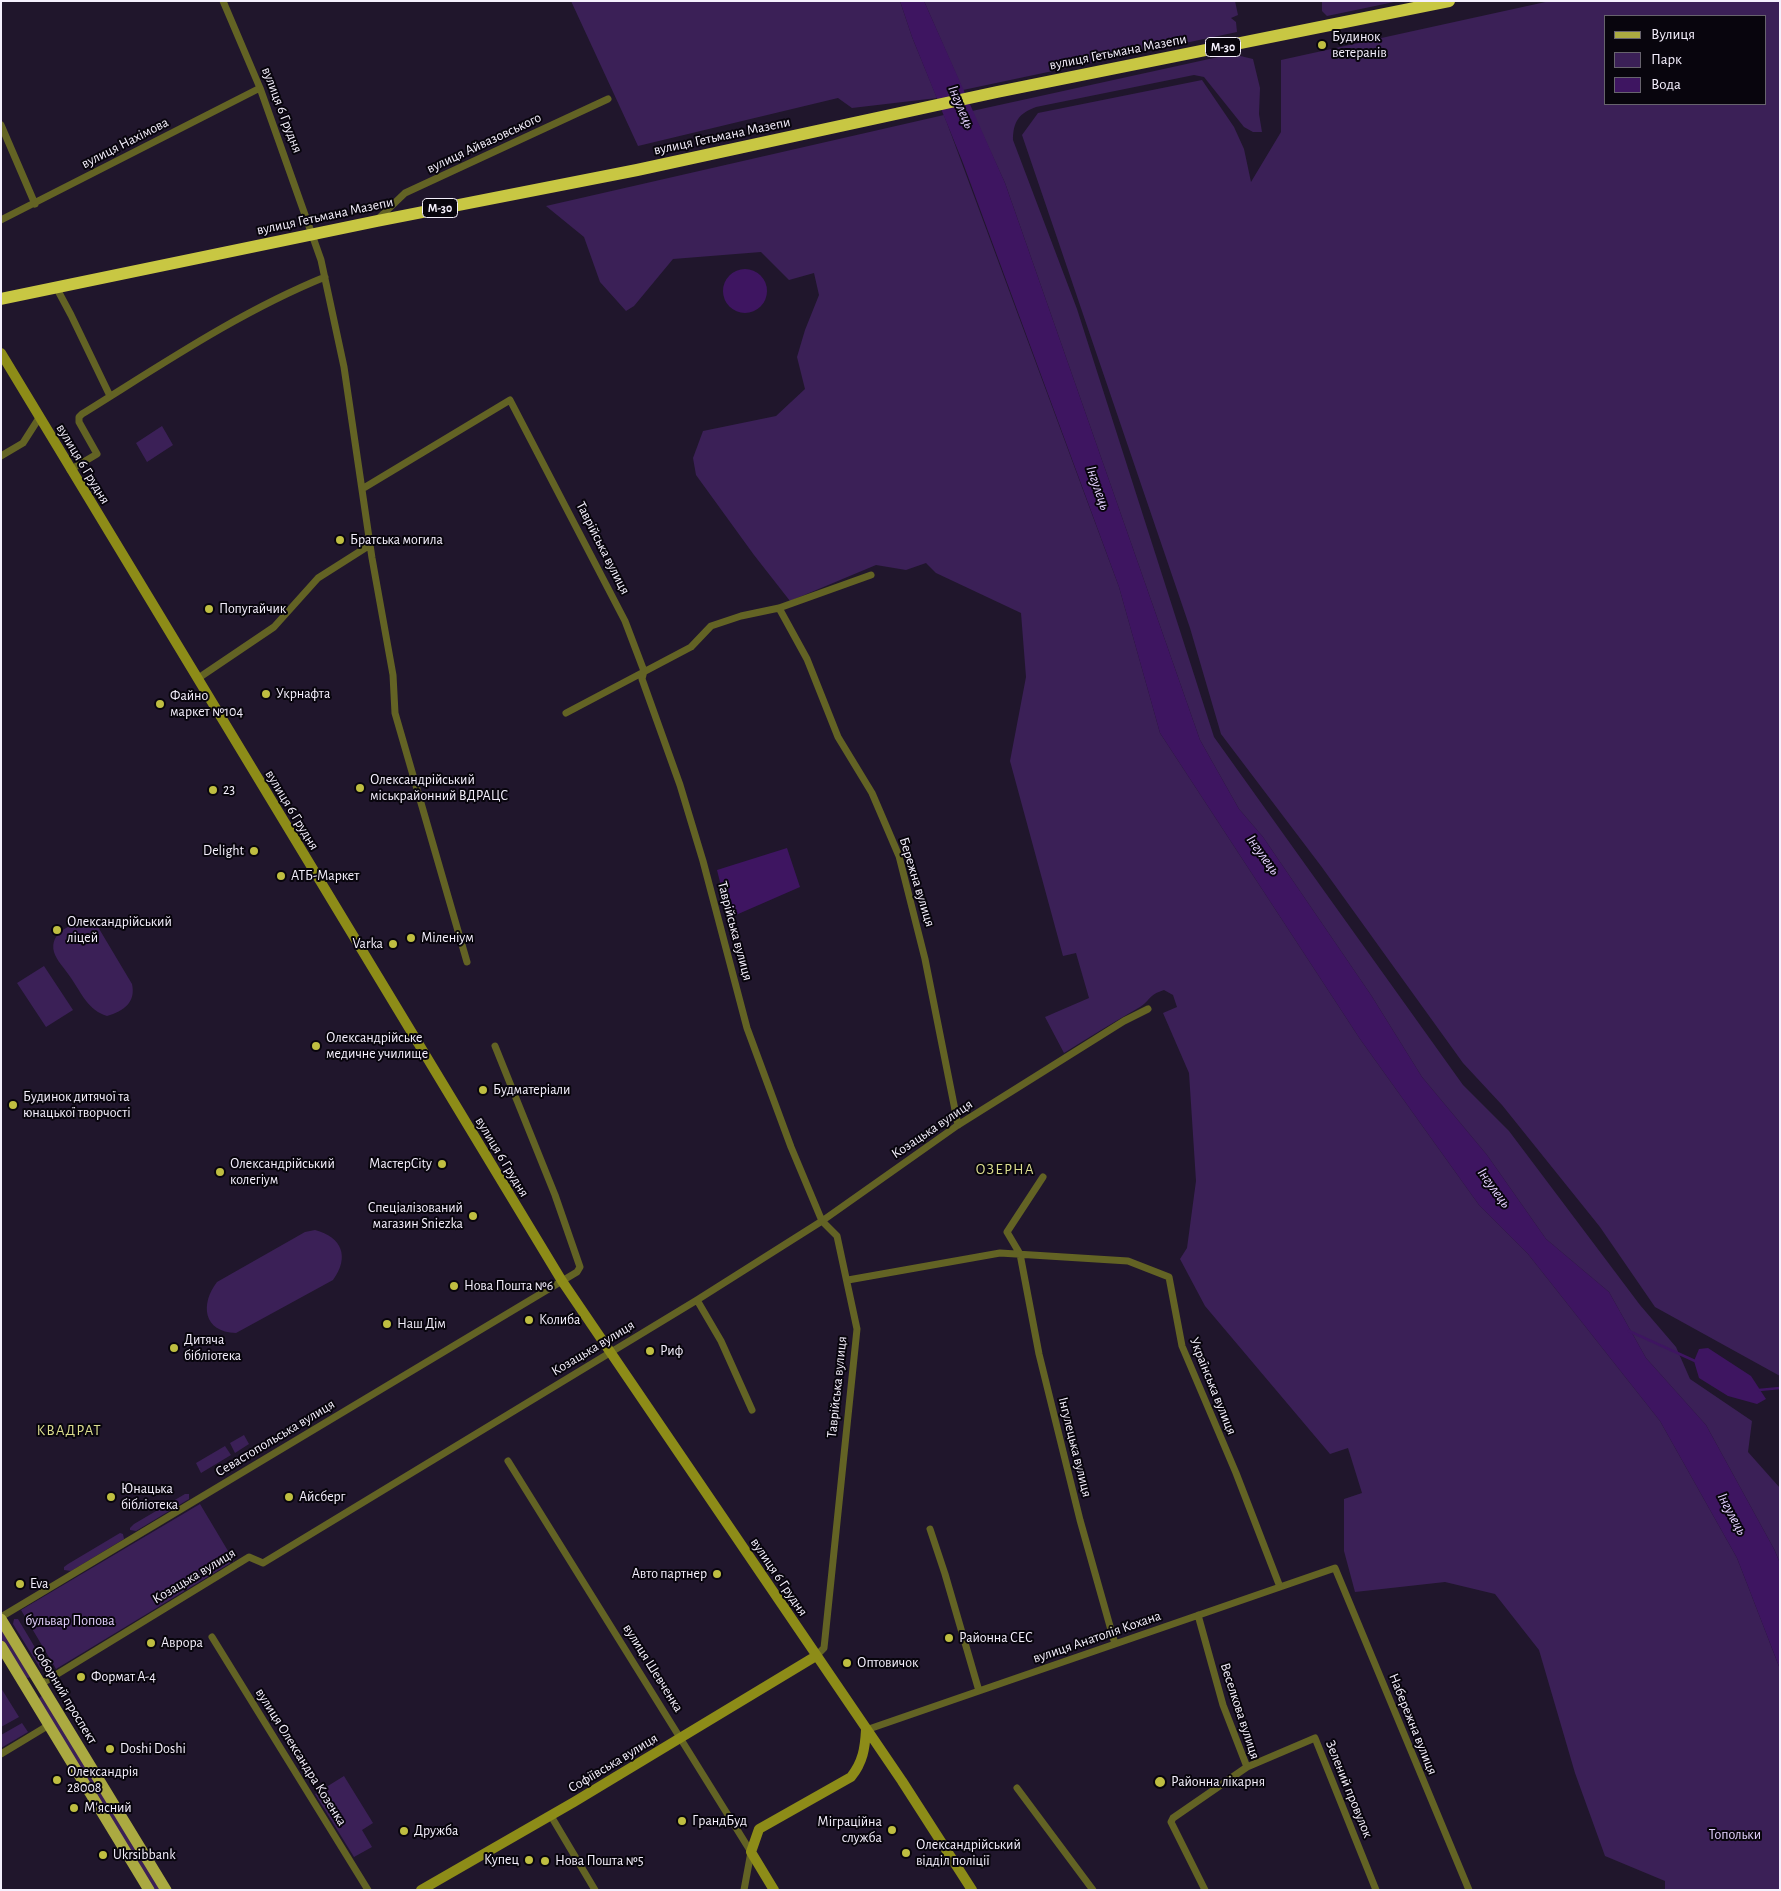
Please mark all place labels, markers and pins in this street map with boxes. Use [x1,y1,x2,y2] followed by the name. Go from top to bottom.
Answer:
[1332,29,1387,62] place label: Будинок ветеранів
[1316,39,1328,51] marker: Будинок ветеранів
[350,532,443,548] place label: Братська могила
[334,534,346,546] marker: Братська могила
[219,601,286,617] place label: Попугайчик
[203,603,215,615] marker: Попугайчик
[276,686,330,702] place label: Укрнафта
[170,688,243,720] place label: Файно маркет №104
[260,688,272,700] marker: Укрнафта
[154,698,166,710] marker: Файно маркет №104
[370,772,508,804] place label: Олександрійський міськрайонний ВДРАЦС
[223,782,235,798] place label: 23
[354,782,366,794] marker: Олександрійський міськрайонний ВДРАЦС
[207,784,219,796] marker: 23
[203,843,244,859] place label: Delight
[248,845,260,857] marker: Delight
[291,868,359,884] place label: АТБ-Маркет
[275,870,287,882] marker: АТБ-Маркет
[67,914,172,946] place label: Олександрійський ліцей
[51,924,63,936] marker: Олександрійський ліцей
[421,930,474,946] place label: Міленіум
[405,932,417,944] marker: Міленіум
[352,936,383,952] place label: Varka
[387,938,399,950] marker: Varka
[326,1030,428,1062] place label: Олександрійське медичне училище
[310,1040,322,1052] marker: Олександрійське медичне училище
[493,1082,570,1098] place label: Будматеріали
[477,1084,489,1096] marker: Будматеріали
[23,1089,131,1122] place label: Будинок дитячої та юнацької творчості
[7,1099,19,1111] marker: Будинок дитячої та юнацької творчості
[230,1156,335,1188] place label: Олександрійський колегіум
[369,1156,432,1172] place label: МастерCity
[436,1158,448,1170] marker: МастерCity
[214,1166,226,1178] marker: Олександрійський колегіум
[368,1200,463,1232] place label: Спеціалізований магазин Sniezka
[467,1210,479,1222] marker: Спеціалізований магазин Sniezka
[464,1278,553,1294] place label: Нова Пошта №6
[448,1280,460,1292] marker: Нова Пошта №6
[539,1312,580,1328] place label: Колиба
[523,1314,535,1326] marker: Колиба
[397,1316,446,1332] place label: Наш Дім
[381,1318,393,1330] marker: Наш Дім
[184,1332,241,1364] place label: Дитяча бібліотека
[168,1342,180,1354] marker: Дитяча бібліотека
[660,1343,683,1359] place label: Риф
[644,1345,656,1357] marker: Риф
[121,1481,178,1514] place label: Юнацька бібліотека
[299,1489,345,1505] place label: Айсберг
[105,1491,117,1503] marker: Юнацька бібліотека
[283,1491,295,1503] marker: Айсберг
[632,1566,707,1582] place label: Авто партнер
[711,1568,723,1580] marker: Авто партнер
[30,1576,48,1592] place label: Eva
[14,1578,26,1590] marker: Eva
[959,1630,1033,1646] place label: Районна СЕС
[943,1632,955,1644] marker: Районна СЕС
[161,1635,203,1651] place label: Аврора
[145,1637,157,1649] marker: Аврора
[857,1655,918,1671] place label: Оптовичок
[841,1657,853,1669] marker: Оптовичок
[91,1669,156,1685] place label: Формат А-4
[75,1671,87,1683] marker: Формат А-4
[120,1741,186,1757] place label: Doshi Doshi
[104,1743,116,1755] marker: Doshi Doshi
[67,1764,138,1796] place label: Олександрія 28008
[51,1774,63,1786] marker: Олександрія 28008
[1171,1774,1265,1790] place label: Районна лікарня
[1153,1775,1167,1789] marker: Районна лікарня
[84,1800,132,1816] place label: М'ясний
[68,1802,80,1814] marker: М'ясний
[692,1813,747,1829] place label: ГрандБуд
[817,1814,882,1846] place label: Міграційна служба
[676,1815,688,1827] marker: ГрандБуд
[414,1823,458,1839] place label: Дружба
[886,1824,898,1836] marker: Міграційна служба
[398,1825,410,1837] marker: Дружба
[916,1837,1021,1870] place label: Олександрійський відділ поліції
[113,1847,176,1863] place label: Ukrsibbank
[900,1847,912,1859] marker: Олександрійський відділ поліції
[97,1849,109,1861] marker: Ukrsibbank
[484,1852,519,1868] place label: Купец
[555,1853,644,1869] place label: Нова Пошта №5
[523,1854,535,1866] marker: Купец
[539,1855,551,1867] marker: Нова Пошта №5

